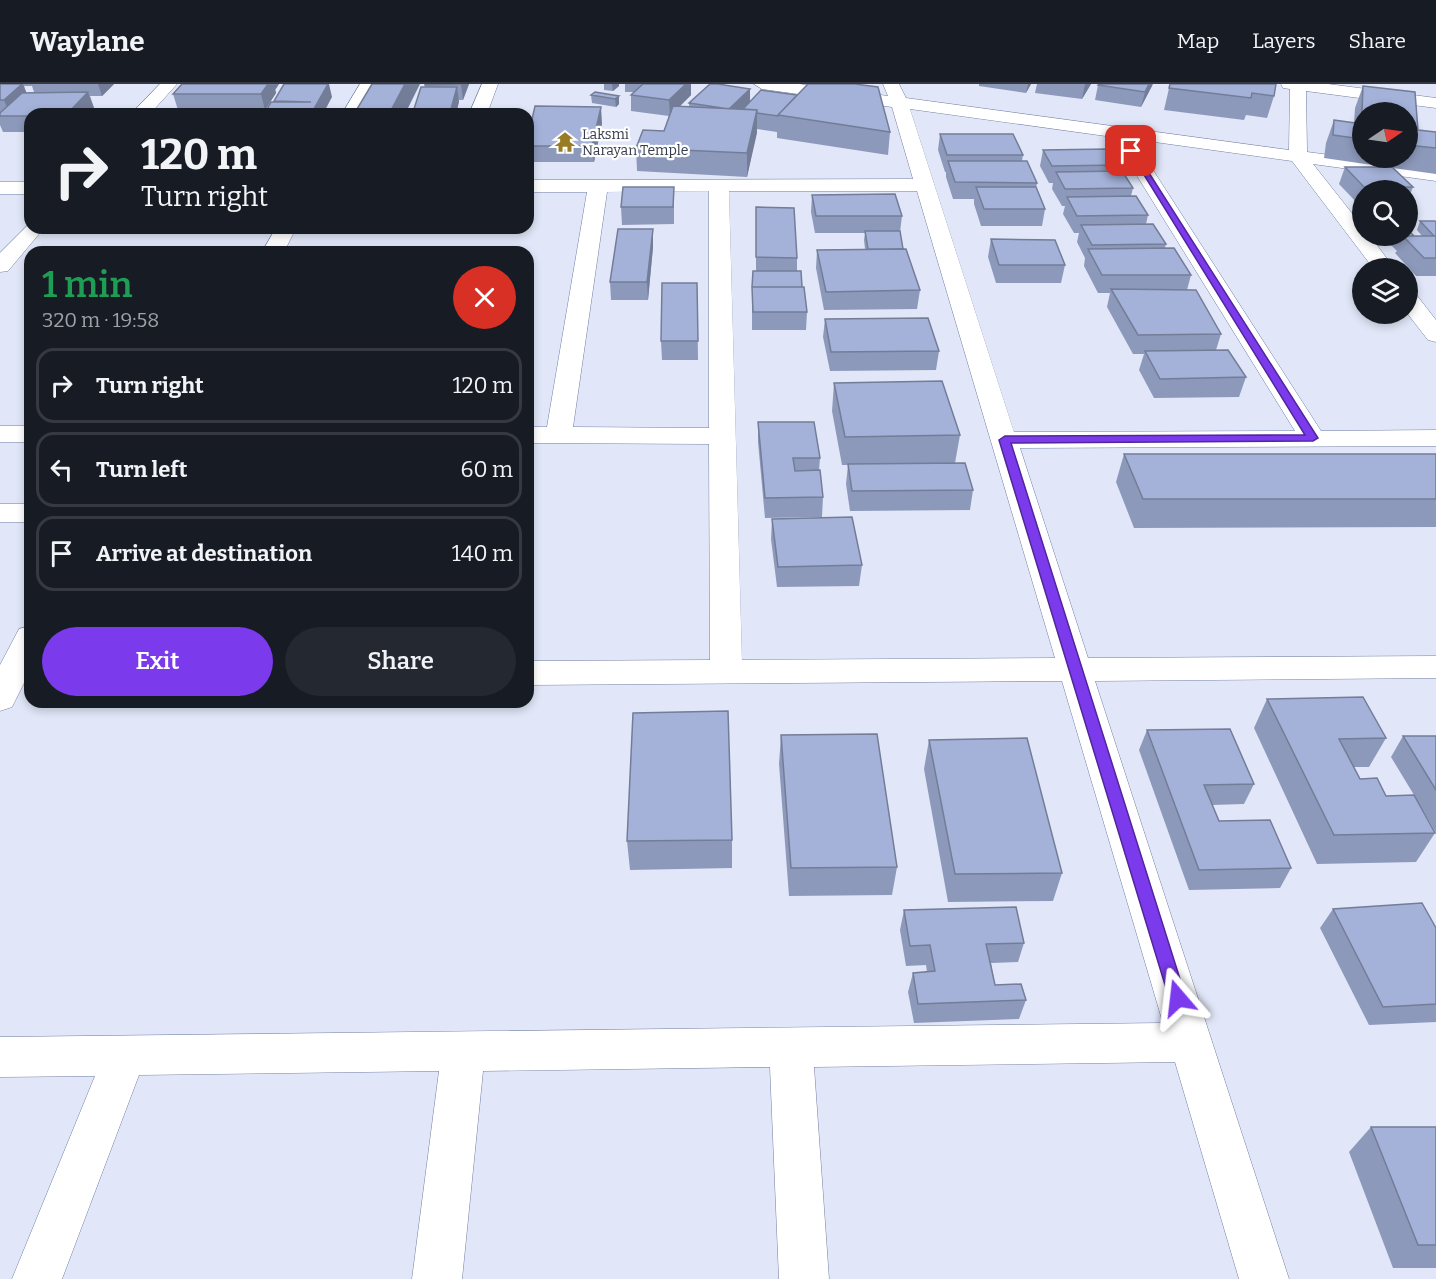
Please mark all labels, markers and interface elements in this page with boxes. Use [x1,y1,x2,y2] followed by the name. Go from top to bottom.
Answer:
[30,25,145,58] text: Waylane
[1177,28,1219,54] text: Map
[1252,28,1316,54] text: Layers
[1349,28,1406,54] text: Share
[1352,102,1418,168] north arrow
[1352,102,1418,324] map controls
[1105,125,1156,176] pin
[582,126,688,159] place label: Laksmi Narayan Temple
[141,130,257,180] text: 120 m
[553,130,577,154] temple icon: Laksmi Narayan Temple
[42,132,120,210] icon: right
[1114,134,1147,167] icon: arrive
[1352,180,1418,246] button: search
[141,181,268,213] text: Turn right
[1352,258,1418,324] button: layers
[42,263,133,307] text: 1 min
[453,266,516,329] button: close
[42,308,159,332] text: 320 m · 19:58
[45,369,78,402] icon: right
[96,372,204,399] text: Turn right
[453,372,513,399] text: 120 m
[45,453,78,486] icon: left
[96,456,188,483] text: Turn left
[461,456,513,483] text: 60 m
[45,537,78,570] icon: arrive
[96,540,312,567] text: Arrive at destination
[452,540,513,567] text: 140 m
[42,627,273,696] button: Exit
[285,627,516,696] button: Share
[1146,966,1210,1030] position arrow

